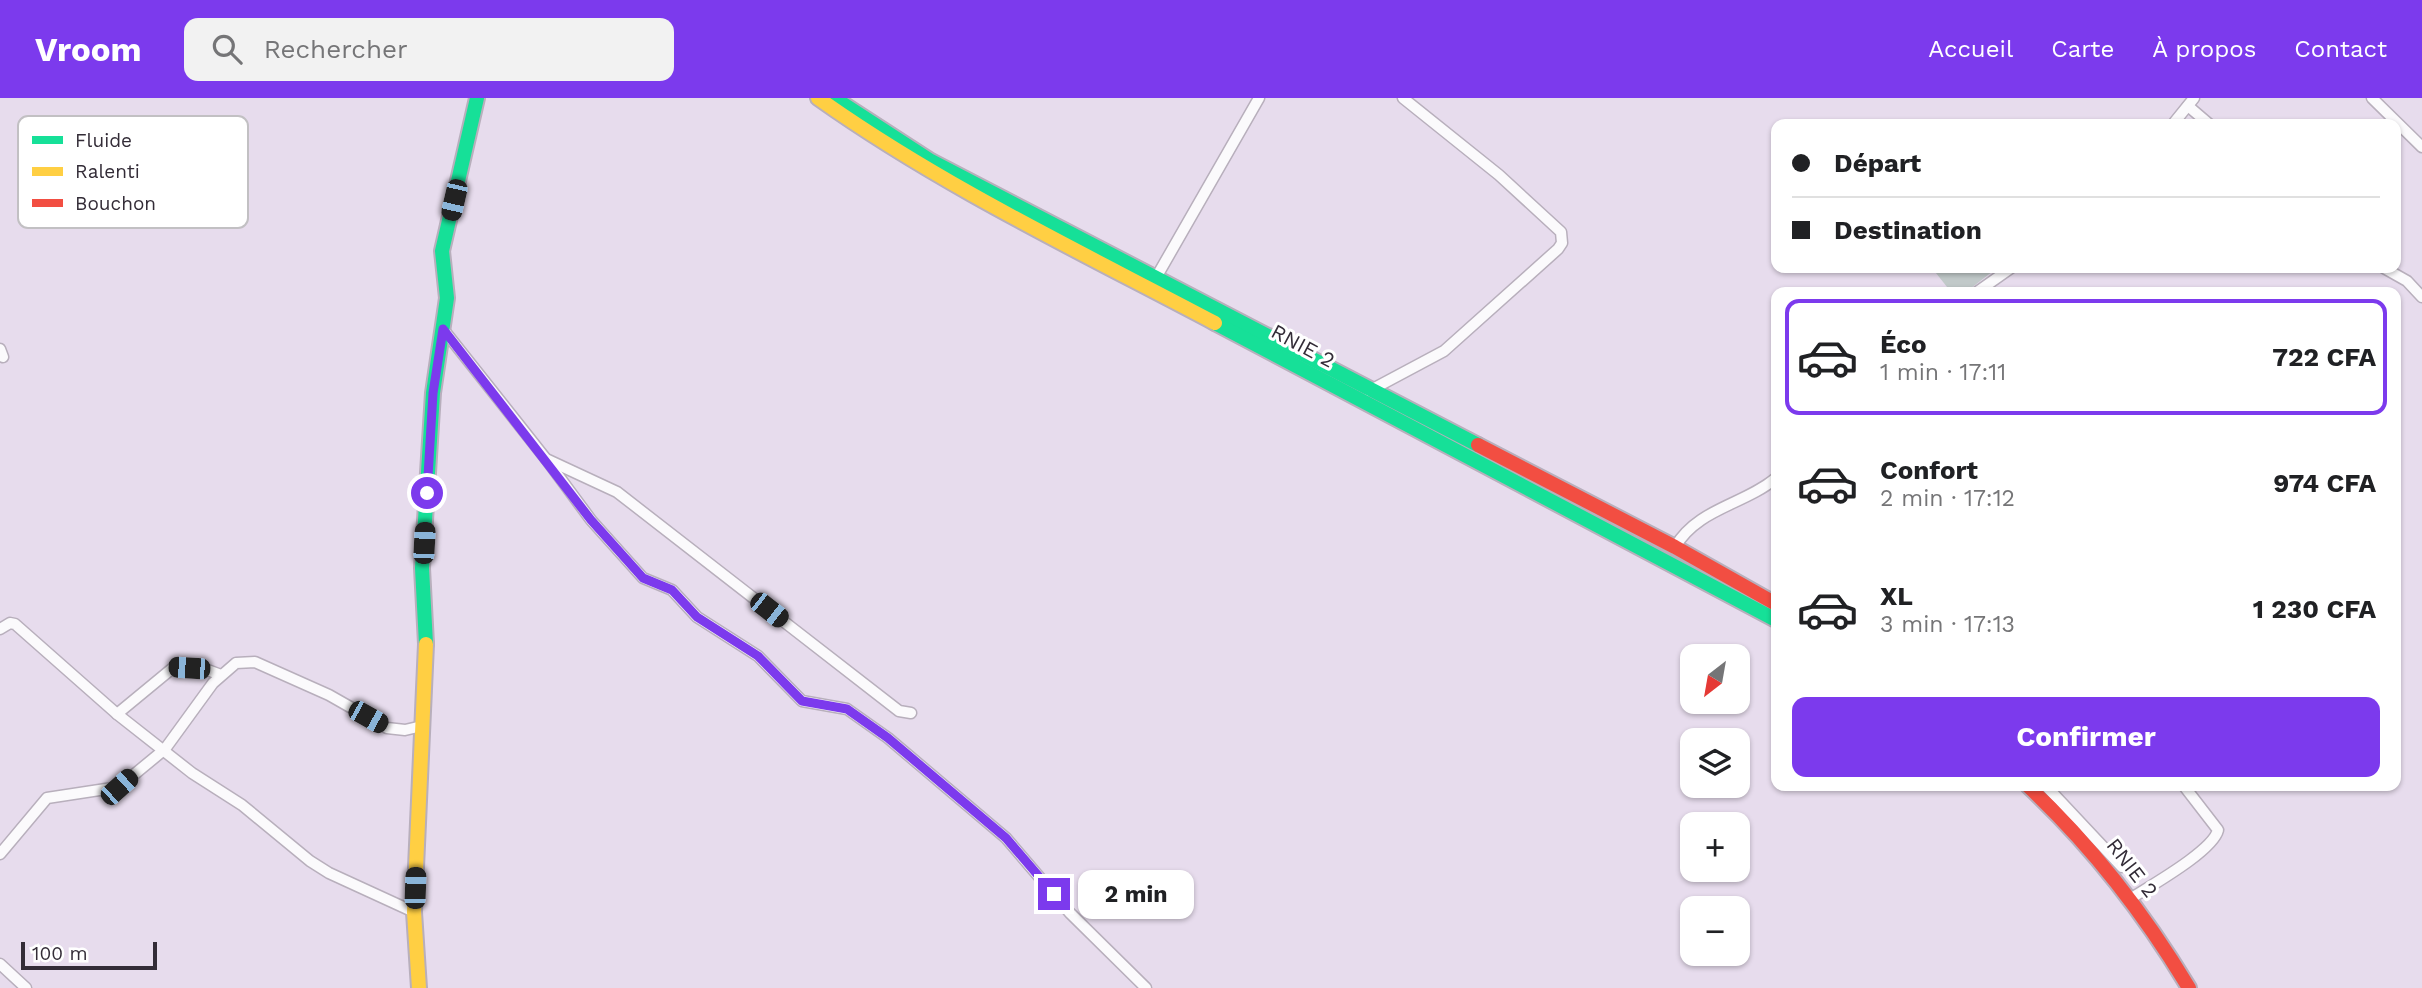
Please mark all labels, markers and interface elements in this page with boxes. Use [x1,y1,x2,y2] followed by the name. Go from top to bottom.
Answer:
[184,18,674,81] search box
[35,30,142,69] text: Vroom
[208,30,246,68] icon: search
[264,34,408,64] text: Rechercher
[1928,35,2013,63] text: Accueil
[2051,35,2114,63] text: Carte
[2152,35,2256,63] text: À propos
[2294,35,2387,63] text: Contact
[18,116,248,228] legend
[75,129,132,152] text: Fluide
[1834,148,1921,178] text: Départ
[75,160,140,183] text: Ralenti
[440,177,469,223] car
[75,192,156,215] text: Bouchon
[1834,215,1982,245] text: Destination
[1267,318,1339,373] street label: RNIE 2
[1796,326,1859,389] icon: car
[1880,329,1927,359] text: Éco
[2272,342,2376,372] text: 722 CFA
[1880,359,2006,386] text: 1 min · 17:11
[1796,452,1859,515] icon: car
[1880,455,1978,485] text: Confort
[2273,468,2376,498] text: 974 CFA
[411,477,443,509] route start
[1880,485,2015,512] text: 2 min · 17:12
[413,521,436,565] car
[1796,578,1859,641] icon: car
[1880,581,1913,611] text: XL
[746,589,793,631] car
[2253,594,2376,624] text: 1 230 CFA
[1880,611,2015,638] text: 3 min · 17:13
[1680,644,1750,714] north arrow
[1680,644,1750,966] map controls
[168,656,211,680] car
[1792,697,2380,777] button: Confirmer
[345,698,392,736] car
[1680,728,1750,798] button: layers
[97,765,142,809] car
[1680,812,1750,882] button: +
[2101,833,2163,902] street label: RNIE 2
[404,867,427,909] car
[1078,870,1194,918] callout: 2 min
[1038,878,1070,910] route end
[1105,881,1167,908] text: 2 min
[1680,896,1750,966] button: −
[21,939,158,971] scale bar
[32,942,88,965] text: 100 m

